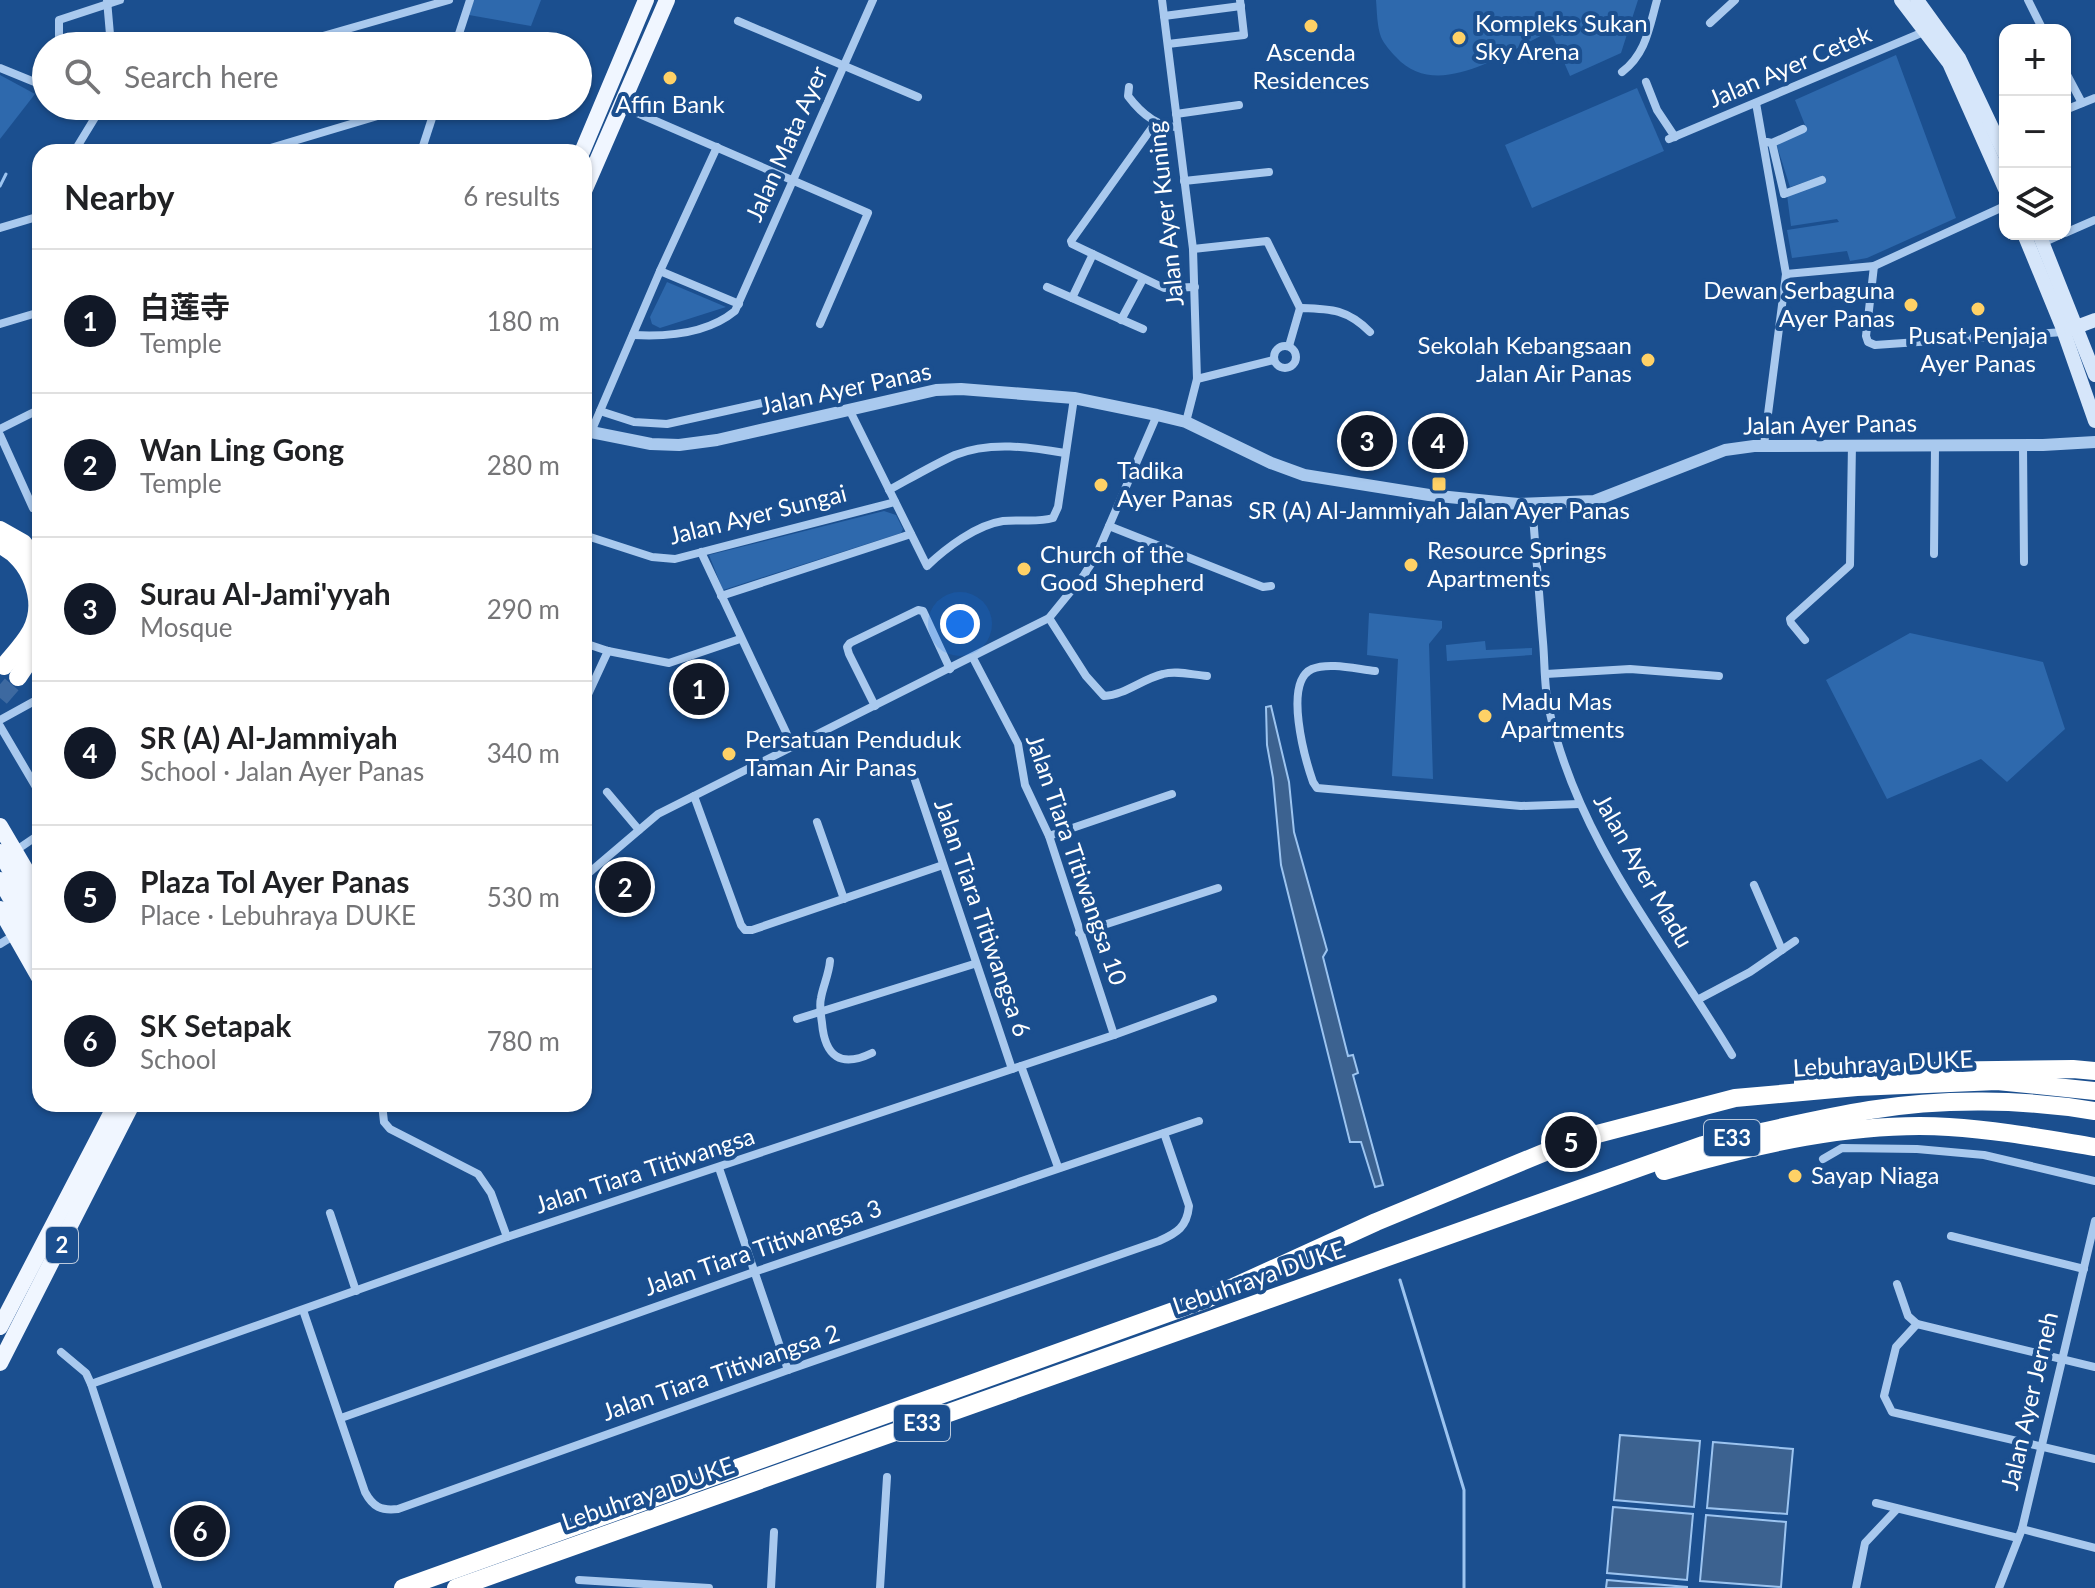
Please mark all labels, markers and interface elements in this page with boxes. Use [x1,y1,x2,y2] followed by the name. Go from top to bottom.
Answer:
[1475,8,1648,65] place label: Kompleks Sukan Sky Arena
[1302,17,1320,35] marker: Ascenda Residences
[1704,18,1876,113] street label: Jalan Ayer Cetek
[1999,24,2071,240] map controls
[1999,24,2071,96] button: +
[1450,29,1468,47] marker: Kompleks Sukan Sky Arena
[32,32,592,120] search box
[1253,37,1369,94] place label: Ascenda Residences
[60,54,104,98] icon: search
[124,58,279,94] text: Search here
[738,61,833,226] street label: Jalan Mata Ayer
[661,69,679,87] marker: Affin Bank
[615,89,725,118] place label: Affin Bank
[1999,96,2071,168] button: −
[1140,120,1189,308] street label: Jalan Ayer Kuning
[1999,168,2071,240] button: layers
[64,176,175,217] text: Nearby
[463,180,560,212] text: 6 results
[1703,275,1895,332] place label: Dewan Serbaguna Ayer Panas
[140,288,230,324] text: 白莲寺
[1902,296,1920,314] marker: Dewan Serbaguna Ayer Panas
[1969,300,1987,318] marker: Pusat Penjaja Ayer Panas
[82,305,98,337] text: 1
[487,305,560,337] text: 180 m
[1908,320,2048,377] place label: Pusat Penjaja Ayer Panas
[140,327,222,359] text: Temple
[1418,330,1632,387] place label: Sekolah Kebangsaan Jalan Air Panas
[1639,351,1657,369] marker: Sekolah Kebangsaan Jalan Air Panas
[758,355,934,420] street label: Jalan Ayer Panas
[1743,407,1917,440] street label: Jalan Ayer Panas
[1341,411,1393,471] pin: 3
[1412,413,1464,473] pin: 4
[140,431,344,467] text: Wan Ling Gong
[82,449,98,481] text: 2
[487,449,560,481] text: 280 m
[1117,455,1233,512] place label: Tadika Ayer Panas
[140,467,222,499] text: Temple
[1430,475,1448,493] marker: SR (A) Al-Jammiyah Jalan Ayer Panas
[1092,476,1110,494] marker: Tadika Ayer Panas
[666,477,849,550] street label: Jalan Ayer Sungai
[1248,495,1630,524] place label: SR (A) Al-Jammiyah Jalan Ayer Panas
[1427,535,1607,592] place label: Resource Springs Apartments
[1040,539,1204,596] place label: Church of the Good Shepherd
[1402,556,1420,574] marker: Resource Springs Apartments
[1015,560,1033,578] marker: Church of the Good Shepherd
[140,575,391,611] text: Surau Al-Jami'yyah
[82,593,98,625] text: 3
[487,593,560,625] text: 290 m
[940,604,980,644] your location
[140,611,233,643] text: Mosque
[673,659,725,719] pin: 1
[1501,686,1625,743] place label: Madu Mas Apartments
[1476,707,1494,725] marker: Madu Mas Apartments
[140,719,398,755] text: SR (A) Al-Jammiyah
[745,724,962,781] place label: Persatuan Penduduk Taman Air Panas
[1021,730,1134,989] street label: Jalan Tiara Titiwangsa 10
[82,737,98,769] text: 4
[487,737,560,769] text: 340 m
[720,745,738,763] marker: Persatuan Penduduk Taman Air Panas
[140,755,424,787] text: School · Jalan Ayer Panas
[1589,788,1700,952] street label: Jalan Ayer Madu
[929,795,1038,1040] street label: Jalan Tiara Titiwangsa 6
[599,857,651,917] pin: 2
[140,863,409,899] text: Plaza Tol Ayer Panas
[82,881,98,913] text: 5
[487,881,560,913] text: 530 m
[140,899,416,931] text: Place · Lebuhraya DUKE
[140,1007,291,1043] text: SK Setapak
[82,1025,98,1057] text: 6
[487,1025,560,1057] text: 780 m
[140,1043,217,1075] text: School
[1792,1043,1974,1082] street label: Lebuhraya DUKE
[1545,1112,1597,1172] pin: 5
[531,1120,758,1219] street label: Jalan Tiara Titiwangsa
[1704,1120,1760,1156] road number: E33
[1811,1160,1939,1189] place label: Sayap Niaga
[1786,1167,1804,1185] marker: Sayap Niaga
[640,1192,885,1301] street label: Jalan Tiara Titiwangsa 3
[46,1227,78,1263] road number: 2
[1169,1234,1349,1320] street label: Lebuhraya DUKE
[1994,1309,2063,1493] street label: Jalan Ayer Jerneh
[598,1317,843,1426] street label: Jalan Tiara Titiwangsa 2
[894,1405,950,1441] road number: E33
[558,1450,738,1536] street label: Lebuhraya DUKE
[174,1501,226,1561] pin: 6

